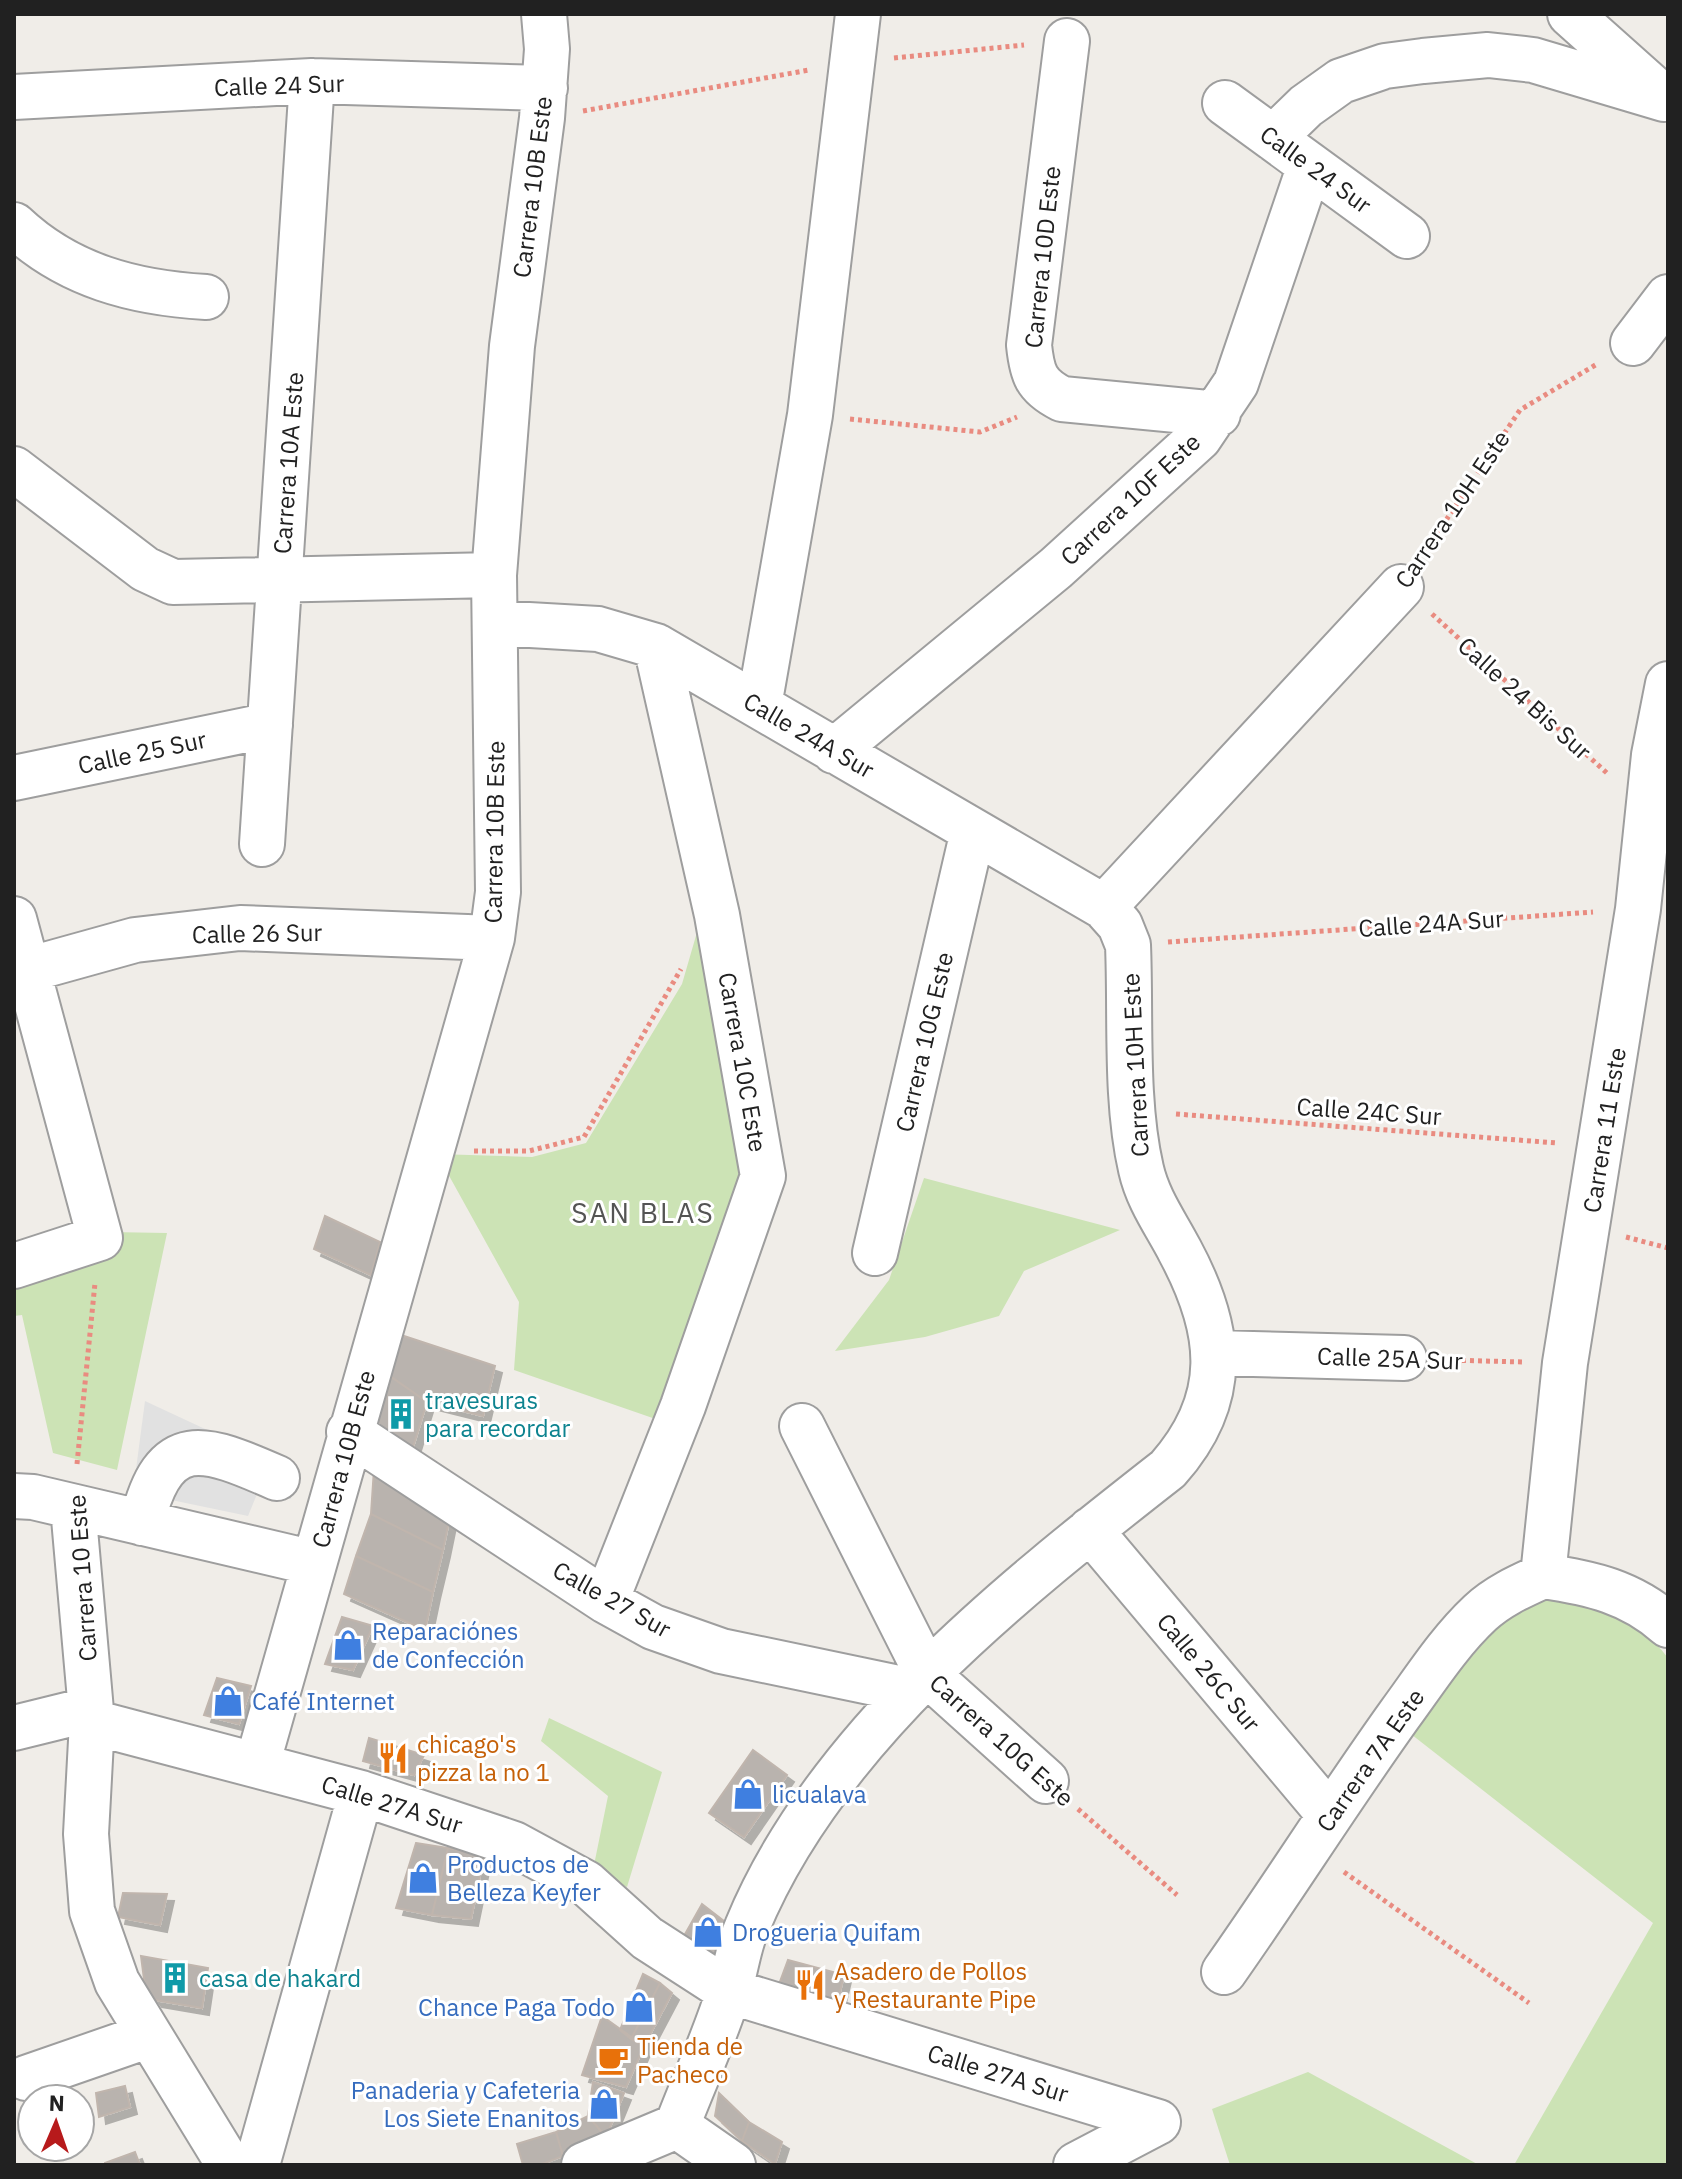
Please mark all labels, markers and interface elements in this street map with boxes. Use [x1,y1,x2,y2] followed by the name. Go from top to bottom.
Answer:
[213,67,345,103] street label: Calle 24 Sur
[505,94,559,280] street label: Carrera 10B Este
[1254,118,1378,220] street label: Calle 24 Sur
[1017,164,1067,350] street label: Carrera 10D Este
[266,371,310,555] street label: Carrera 10A Este
[1387,424,1517,594] street label: Carrera 10H Este
[1053,426,1207,572] street label: Carrera 10F Este
[1451,629,1599,767] street label: Calle 24 Bis Sur
[738,685,880,785] street label: Calle 24A Sur
[75,723,209,781] street label: Calle 25 Sur
[476,740,512,924] street label: Carrera 10B Este
[1357,902,1505,944] street label: Calle 24A Sur
[192,916,323,950] street label: Calle 26 Sur
[888,949,960,1135] street label: Carrera 10G Este
[711,970,775,1154] street label: Carrera 10C Este
[1114,972,1156,1158] street label: Carrera 10H Este
[1575,1045,1633,1215] street label: Carrera 11 Este
[1295,1090,1443,1132] street label: Calle 24C Sur
[571,1194,715,1231] district label: SAN BLAS
[1317,1339,1464,1377] street label: Calle 25A Sur
[304,1367,382,1551] street label: Carrera 10B Este
[425,1384,571,1444] place label: travesuras para recordar
[384,1397,418,1431] building icon: travesuras para recordar
[60,1494,104,1662] street label: Carrera 10 Este
[547,1553,677,1645] street label: Calle 27 Sur
[1150,1606,1268,1738] street label: Calle 26C Sur
[372,1615,525,1675] place label: Reparaciónes de Confección
[331,1628,365,1662] shop icon: Reparaciónes de Confección
[923,1667,1081,1813] street label: Carrera 10G Este
[1309,1682,1431,1838] street label: Carrera 7A Este
[211,1684,245,1718] shop icon: Café Internet
[252,1685,395,1717] place label: Café Internet
[417,1728,550,1788] place label: chicago's pizza la no 1
[376,1741,410,1775] restaurant icon: chicago's pizza la no 1
[318,1767,467,1841] street label: Calle 27A Sur
[731,1777,765,1811] shop icon: licualava
[772,1778,867,1810] place label: licualava
[447,1848,601,1908] place label: Productos de Belleza Keyfer
[406,1861,440,1895] shop icon: Productos de Belleza Keyfer
[691,1915,725,1949] shop icon: Drogueria Quifam
[732,1916,921,1948] place label: Drogueria Quifam
[834,1955,1036,2015] place label: Asadero de Pollos y Restaurante Pipe
[158,1961,192,1995] building icon: casa de hakard
[199,1962,361,1994] place label: casa de hakard
[793,1968,827,2002] restaurant icon: Asadero de Pollos y Restaurante Pipe
[622,1990,656,2024] shop icon: Chance Paga Todo
[418,1991,615,2023] place label: Chance Paga Todo
[637,2030,743,2090] place label: Tienda de Pacheco
[924,2036,1073,2110] street label: Calle 27A Sur
[596,2043,630,2077] cafe icon: Tienda de Pacheco
[351,2074,580,2134] place label: Panaderia y Cafeteria Los Siete Enanitos
[16,2083,96,2163] north arrow
[587,2087,621,2121] shop icon: Panaderia y Cafeteria Los Siete Enanitos
[48,2088,65,2117] text: N

